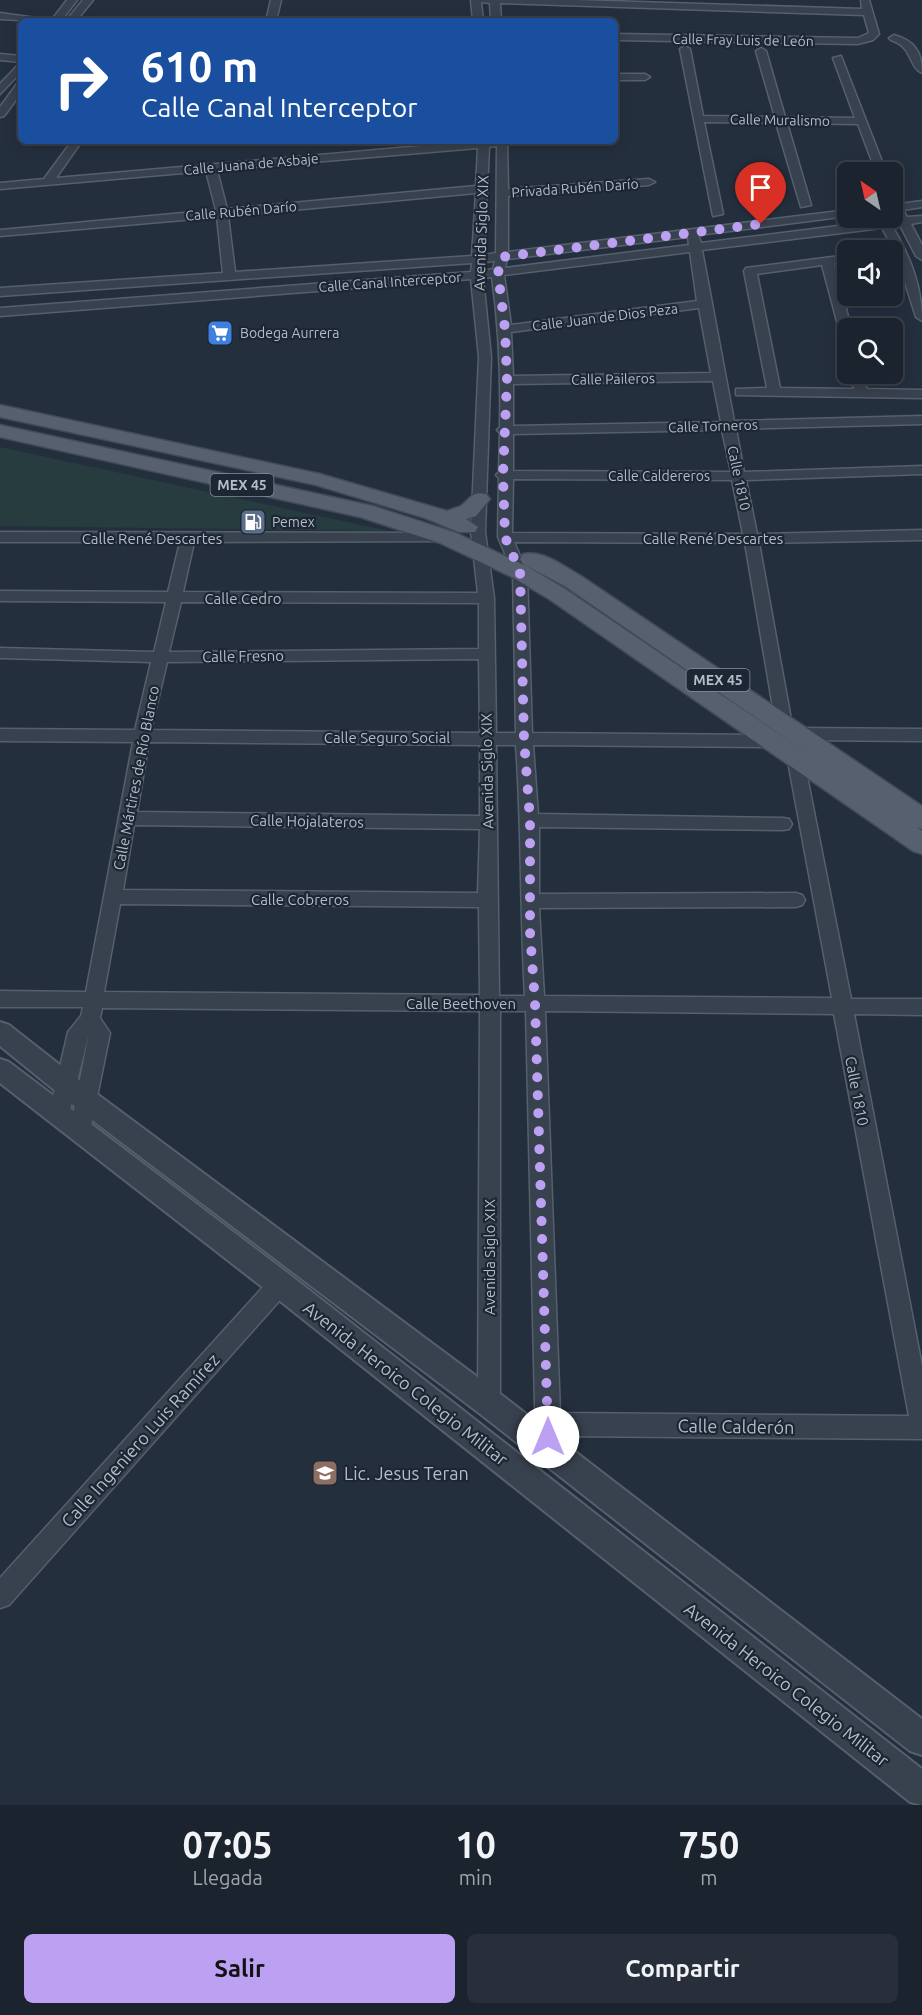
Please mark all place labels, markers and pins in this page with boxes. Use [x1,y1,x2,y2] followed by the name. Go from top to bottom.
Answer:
[735,162,786,224] pin
[205,318,235,348] supermarket icon: Bodega Aurrera
[240,325,339,341] place label: Bodega Aurrera
[238,507,268,537] fuel station icon: Pemex
[272,514,315,530] place label: Pemex
[310,1458,340,1488] school or university icon: Lic. Jesus Teran
[344,1463,469,1483] place label: Lic. Jesus Teran

